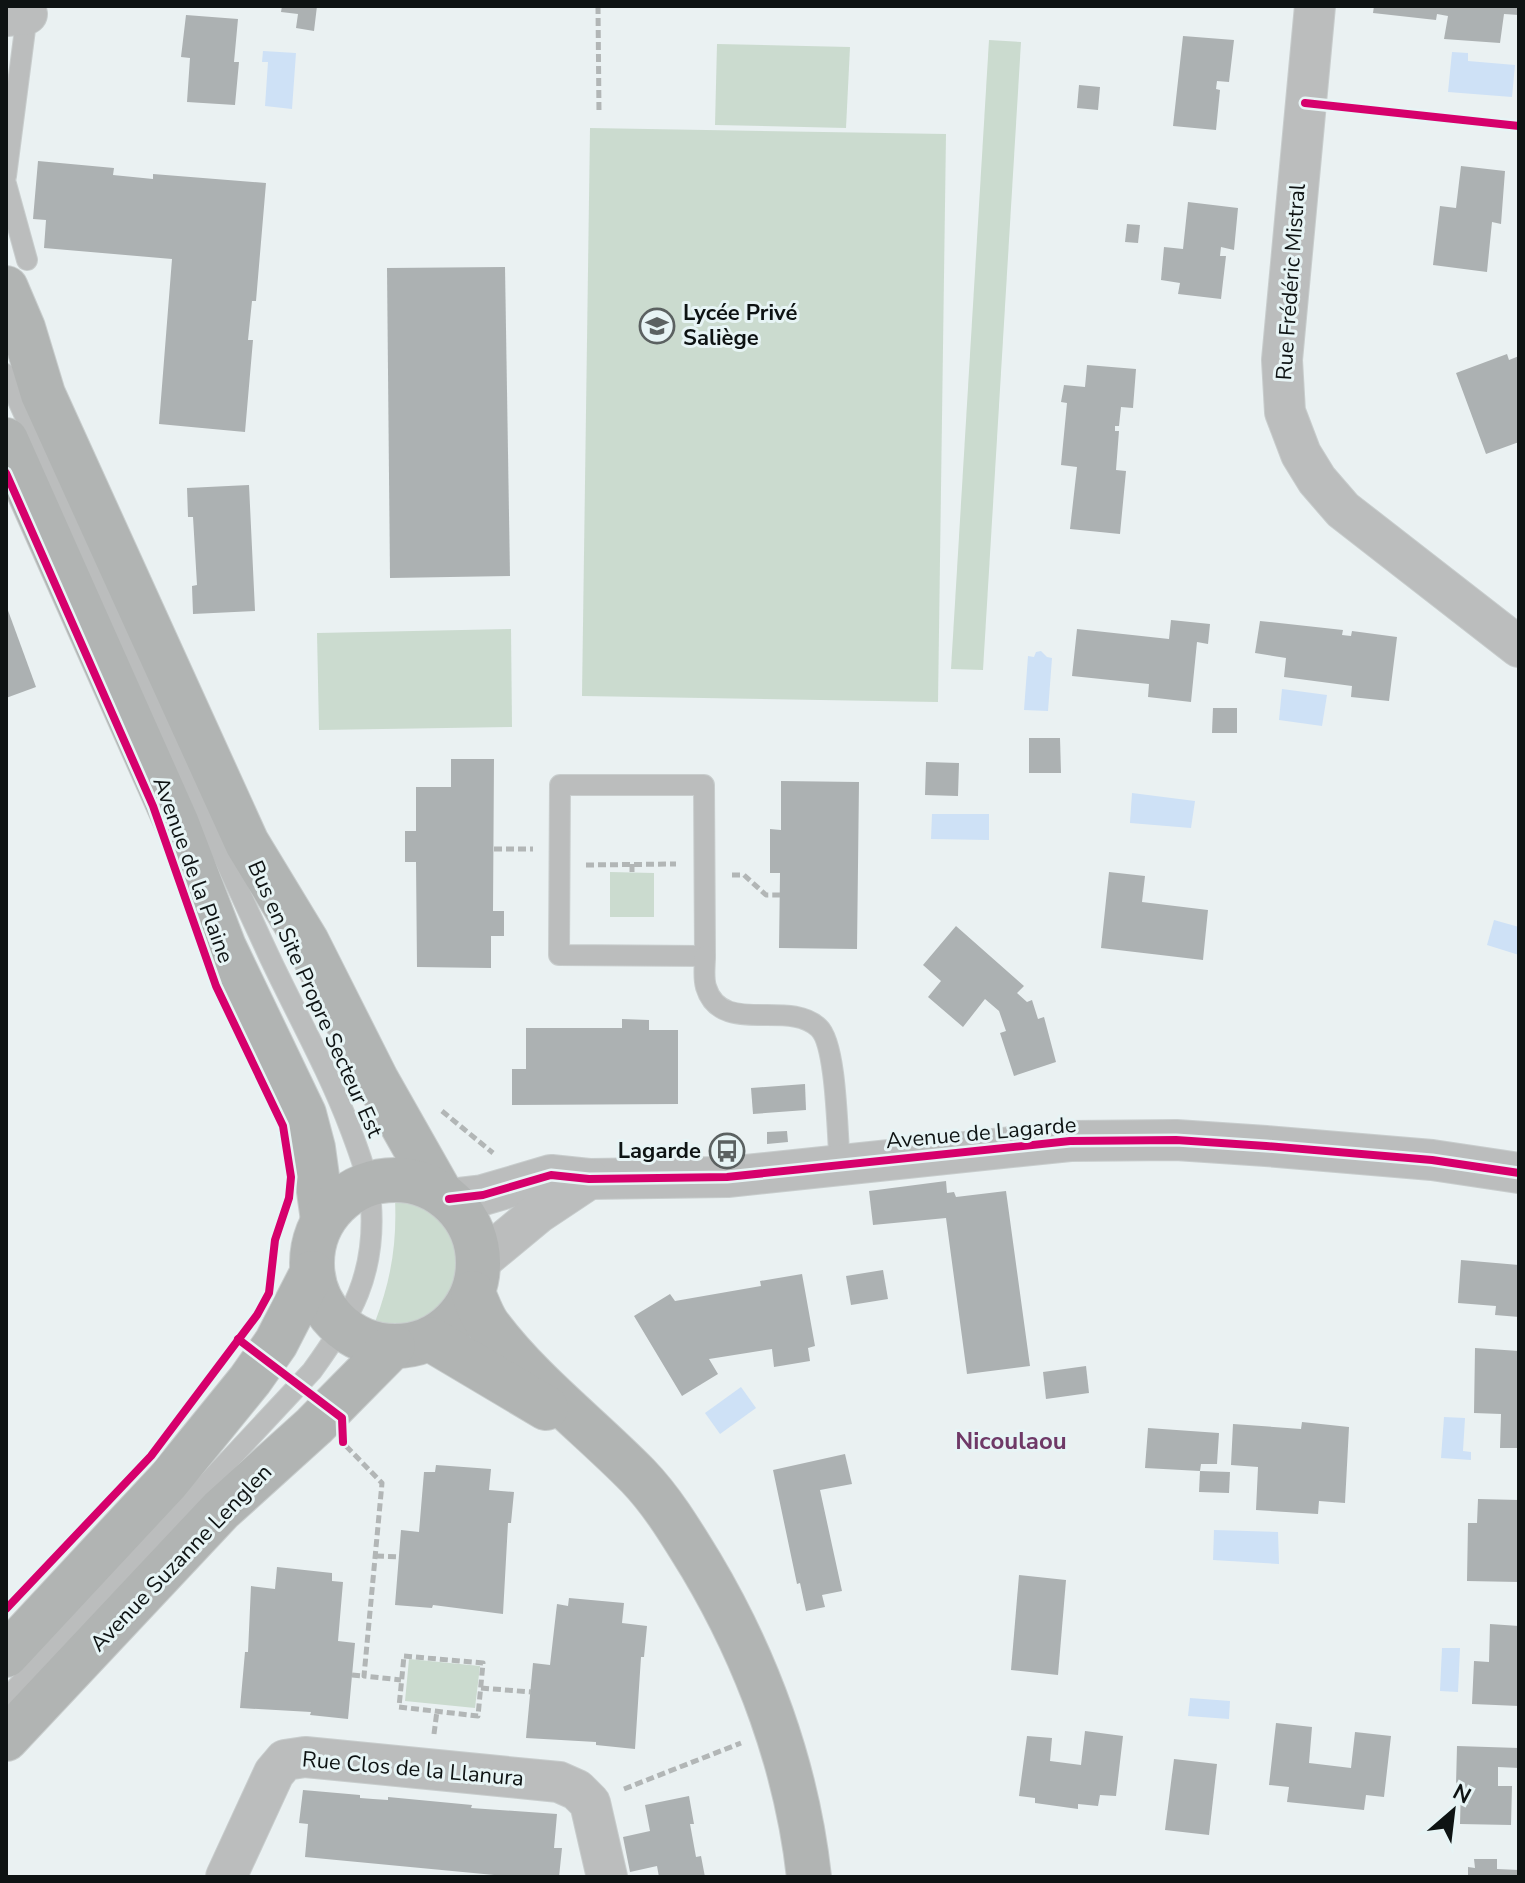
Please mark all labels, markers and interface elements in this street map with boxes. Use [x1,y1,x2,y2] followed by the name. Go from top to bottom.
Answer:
[1269,182,1313,381] street label: Rue Frédéric Mistral
[683,298,797,353] place label: Lycée Privé Saliège
[638,307,676,345] school or university icon: Lycée Privé Saliège
[145,773,241,967] street label: Avenue de la Plaine
[240,856,390,1142] street label: Bus en Site Propre Secteur Est
[884,1110,1078,1156] street label: Avenue de Lagarde
[708,1132,746,1170] bus stop icon: Lagarde
[618,1136,701,1166] place label: Lagarde
[955,1425,1067,1457] district label: Nicoulaou
[83,1458,279,1658] street label: Avenue Suzanne Lenglen
[301,1744,525,1794] street label: Rue Clos de la Llanura
[1413,1771,1493,1851] north arrow
[1448,1777,1476,1811] text: N

